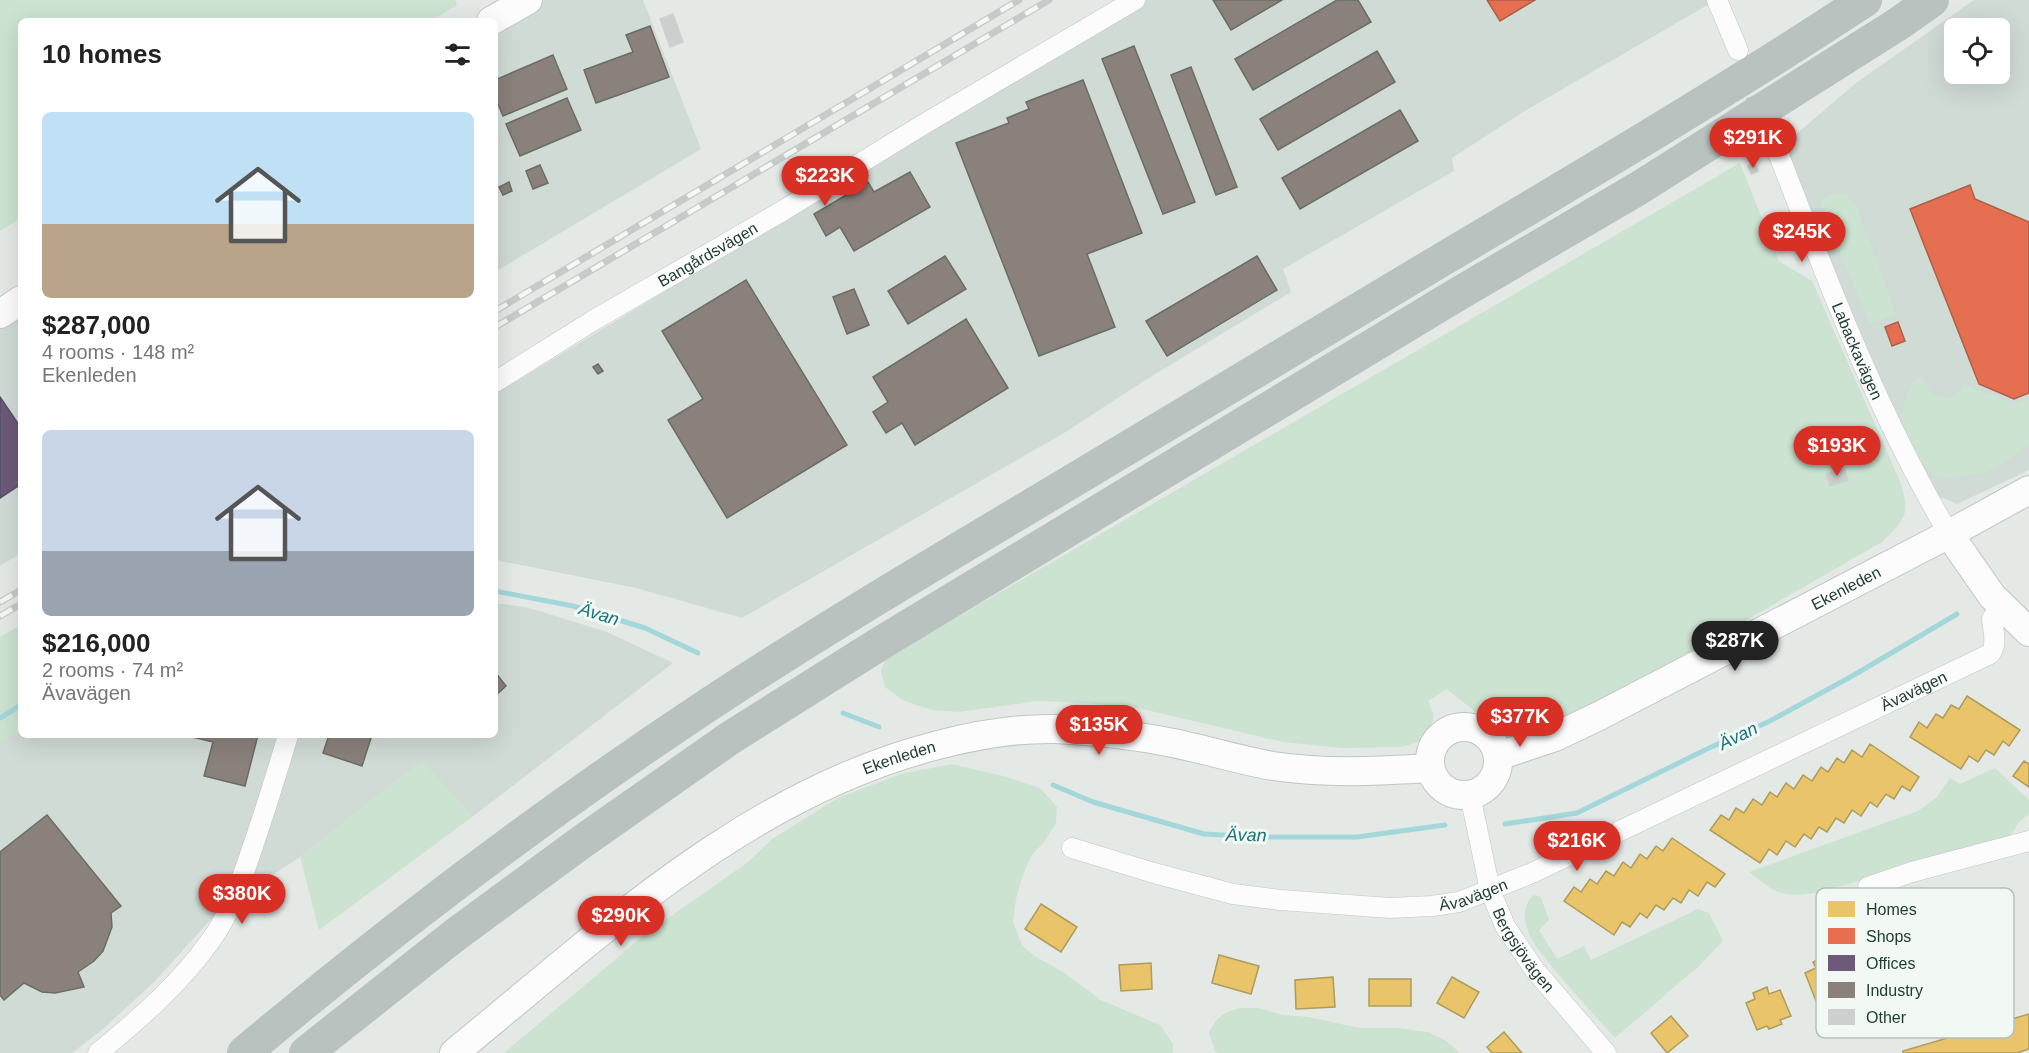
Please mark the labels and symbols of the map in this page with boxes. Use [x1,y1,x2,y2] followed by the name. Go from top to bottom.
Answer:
[1711,118,1795,169] pin: $291K
[783,156,867,207] pin: $223K
[1760,212,1844,263] pin: $245K
[655,219,760,290] street label: Bangårdsvägen
[1829,300,1886,402] street label: Labackavägen
[1795,426,1879,477] pin: $193K
[1808,563,1883,613] street label: Ekenleden
[576,598,622,630] water label: Ävan
[1693,621,1777,672] pin: $287K
[1878,668,1949,714] street label: Ävavägen
[1478,697,1562,748] pin: $377K
[1057,705,1141,756] pin: $135K
[1714,718,1761,754] water label: Ävan
[860,738,937,777] street label: Ekenleden
[1535,821,1619,872] pin: $216K
[1224,825,1267,845] water label: Ävan
[200,874,284,925] pin: $380K
[1438,875,1510,913] street label: Ävavägen
[1816,888,2014,1038] legend
[579,896,663,947] pin: $290K
[1866,901,1917,918] text: Homes
[1490,905,1558,995] street label: Bergsjövägen
[1866,928,1911,945] text: Shops
[1866,955,1916,972] text: Offices
[1866,982,1923,999] text: Industry
[1866,1009,1907,1026] text: Other

